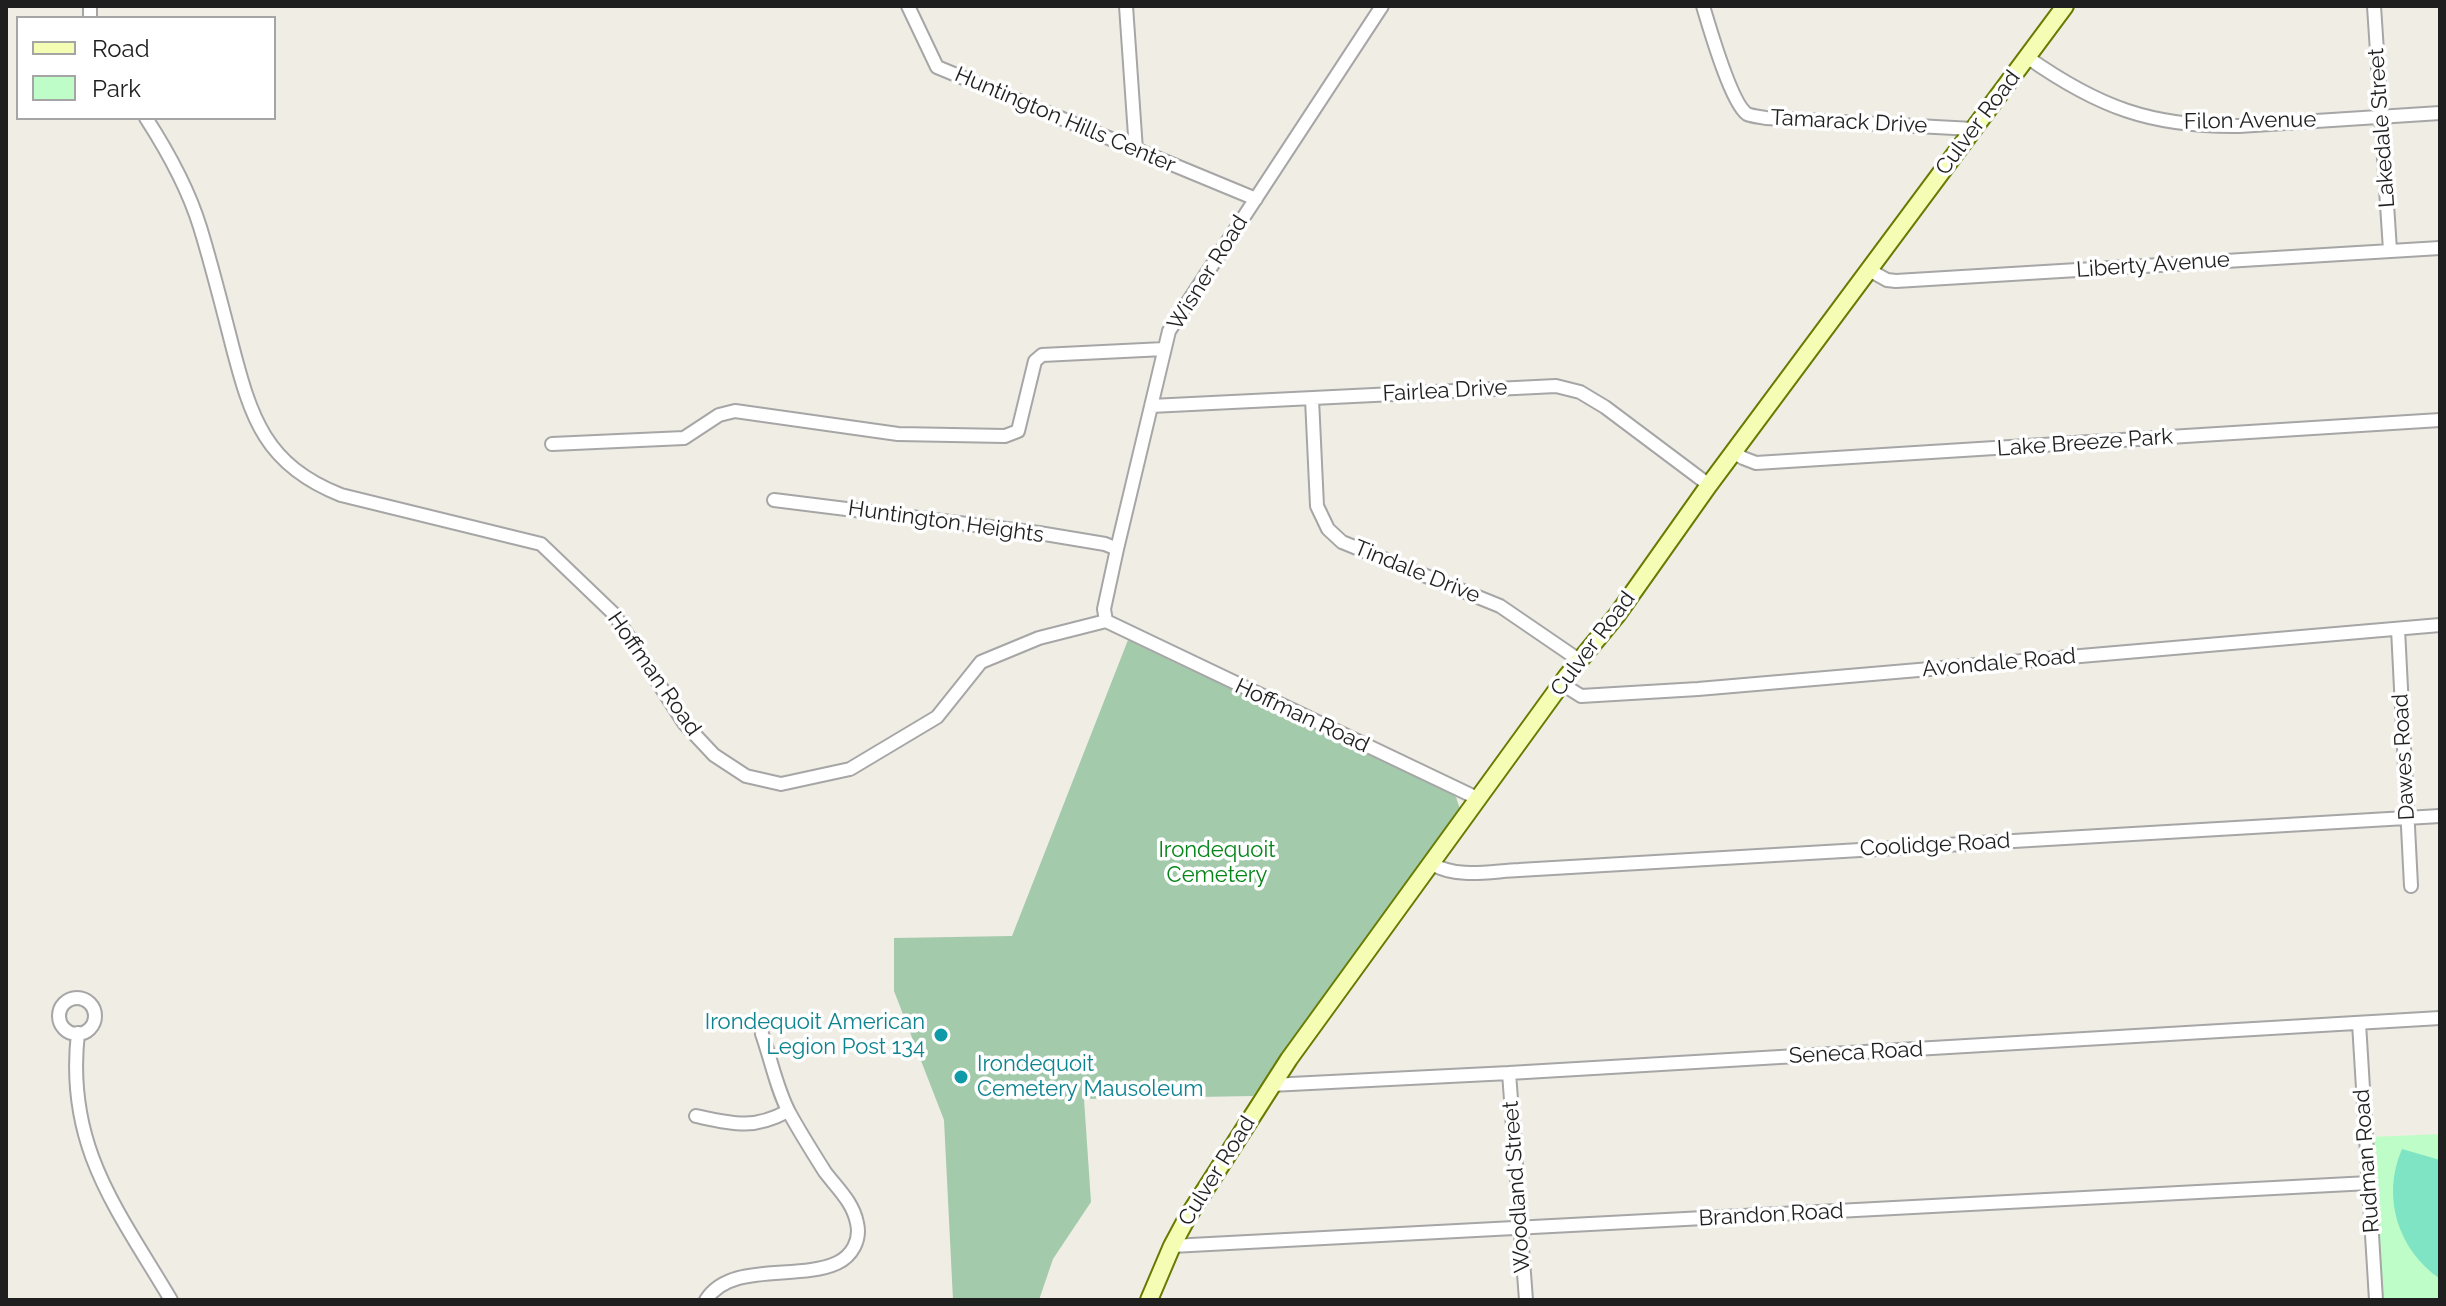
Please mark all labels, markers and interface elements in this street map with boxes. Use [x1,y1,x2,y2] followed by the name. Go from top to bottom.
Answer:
[16,16,276,120] legend
[92,34,150,63] text: Road
[2363,47,2401,209] street label: Lakedale Street
[951,62,1179,178] street label: Huntington Hills Center
[1930,65,2026,181] street label: Culver Road
[92,74,141,103] text: Park
[1770,105,1928,139] street label: Tamarack Drive
[2184,107,2316,135] street label: Filon Avenue
[1162,211,1254,335] street label: Wisner Road
[2075,246,2231,284] street label: Liberty Avenue
[1382,375,1508,407] street label: Fairlea Drive
[1996,424,2174,462] street label: Lake Breeze Park
[846,495,1046,549] street label: Huntington Heights
[1350,535,1484,609] street label: Tindale Drive
[1545,586,1641,702] street label: Culver Road
[602,607,706,741] street label: Hoffman Road
[1921,643,2077,683] street label: Avondale Road
[1231,673,1373,759] street label: Hoffman Road
[2388,693,2420,821] street label: Dawes Road
[1859,828,2011,862] street label: Coolidge Road
[1158,837,1276,888] park label: Irondequoit Cemetery
[705,1009,925,1060] place label: Irondequoit American Legion Post 134
[932,1026,950,1044] marker: Irondequoit American Legion Post 134
[1788,1036,1924,1070] street label: Seneca Road
[977,1051,1204,1102] place label: Irondequoit Cemetery Mausoleum
[952,1068,970,1086] marker: Irondequoit Cemetery Mausoleum
[2349,1088,2385,1234] street label: Rudman Road
[1498,1100,1536,1274] street label: Woodland Street
[1173,1111,1261,1231] street label: Culver Road
[1698,1198,1844,1232] street label: Brandon Road

